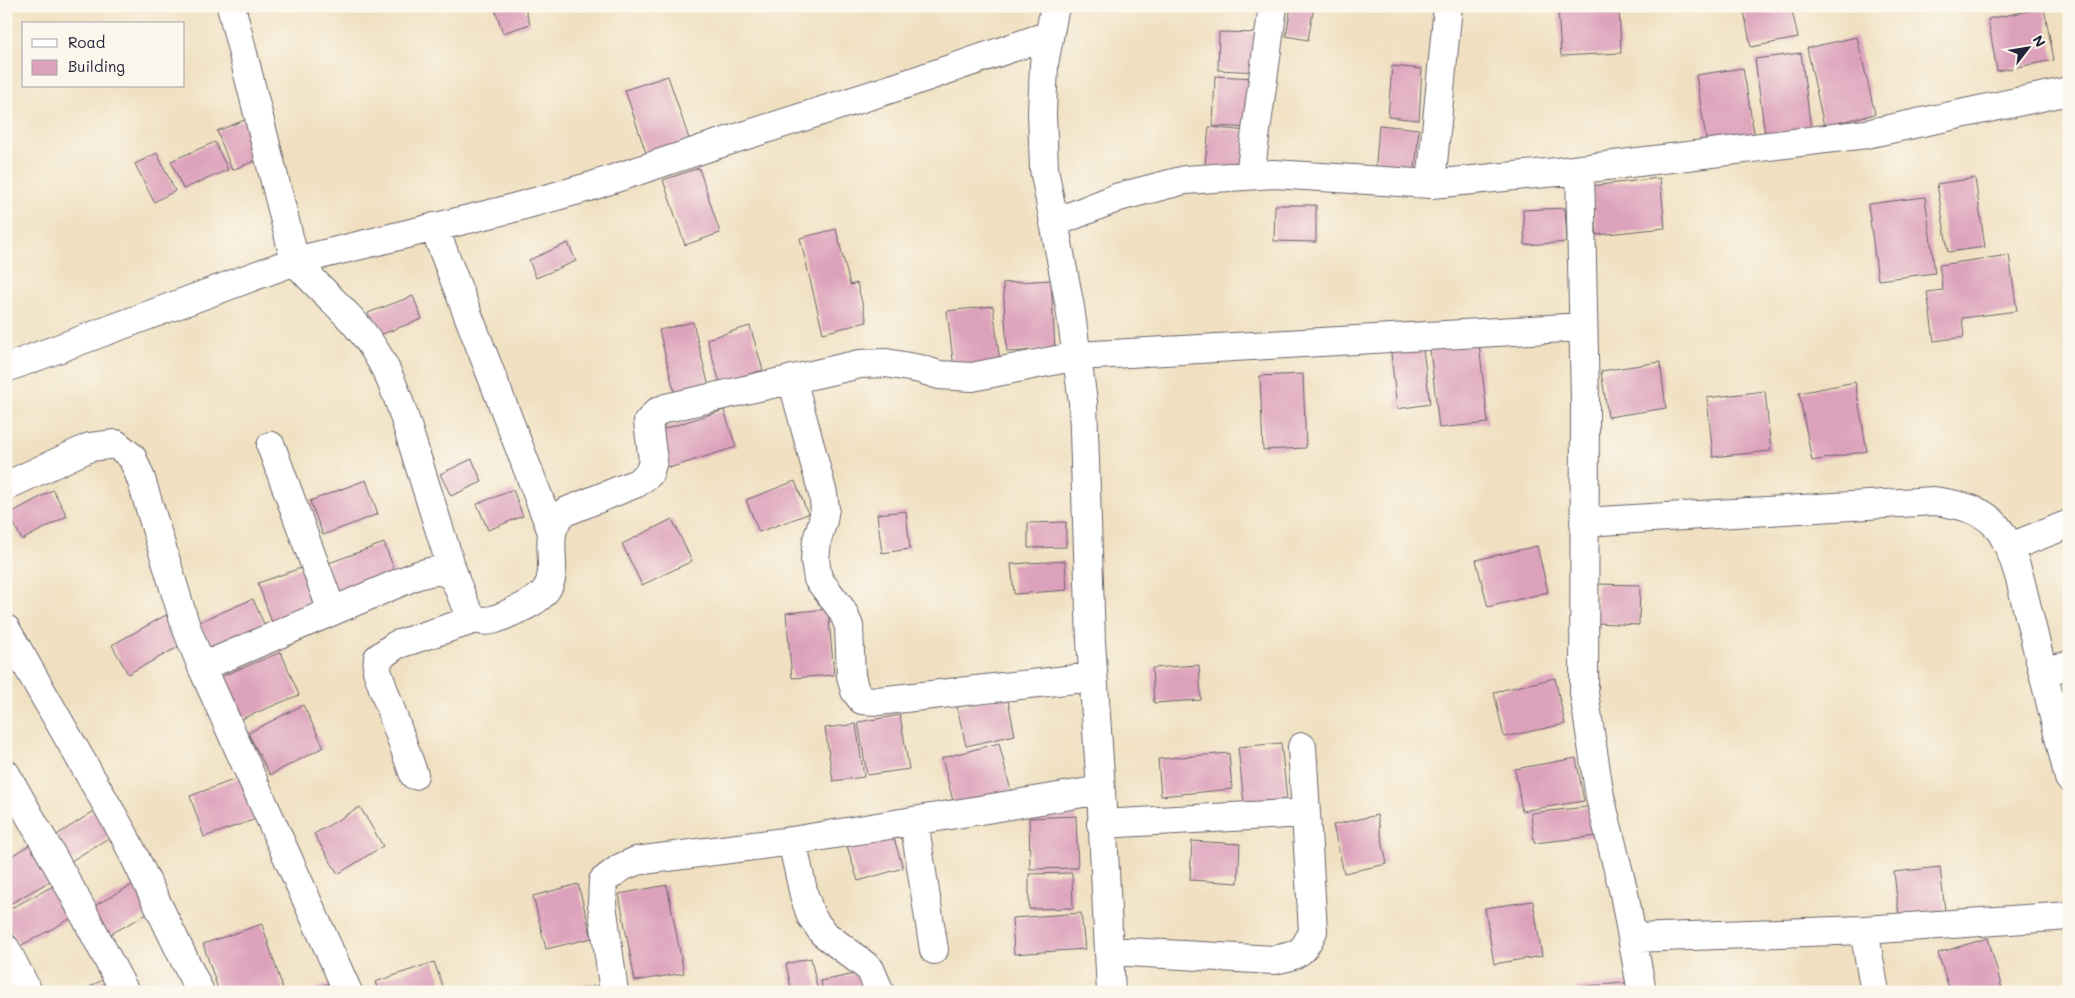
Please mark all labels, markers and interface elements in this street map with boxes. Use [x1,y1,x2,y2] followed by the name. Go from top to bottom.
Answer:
[22,22,185,88] legend
[2002,22,2052,72] north arrow
[68,32,105,52] text: Road
[2029,32,2050,51] text: N
[68,56,125,76] text: Building

